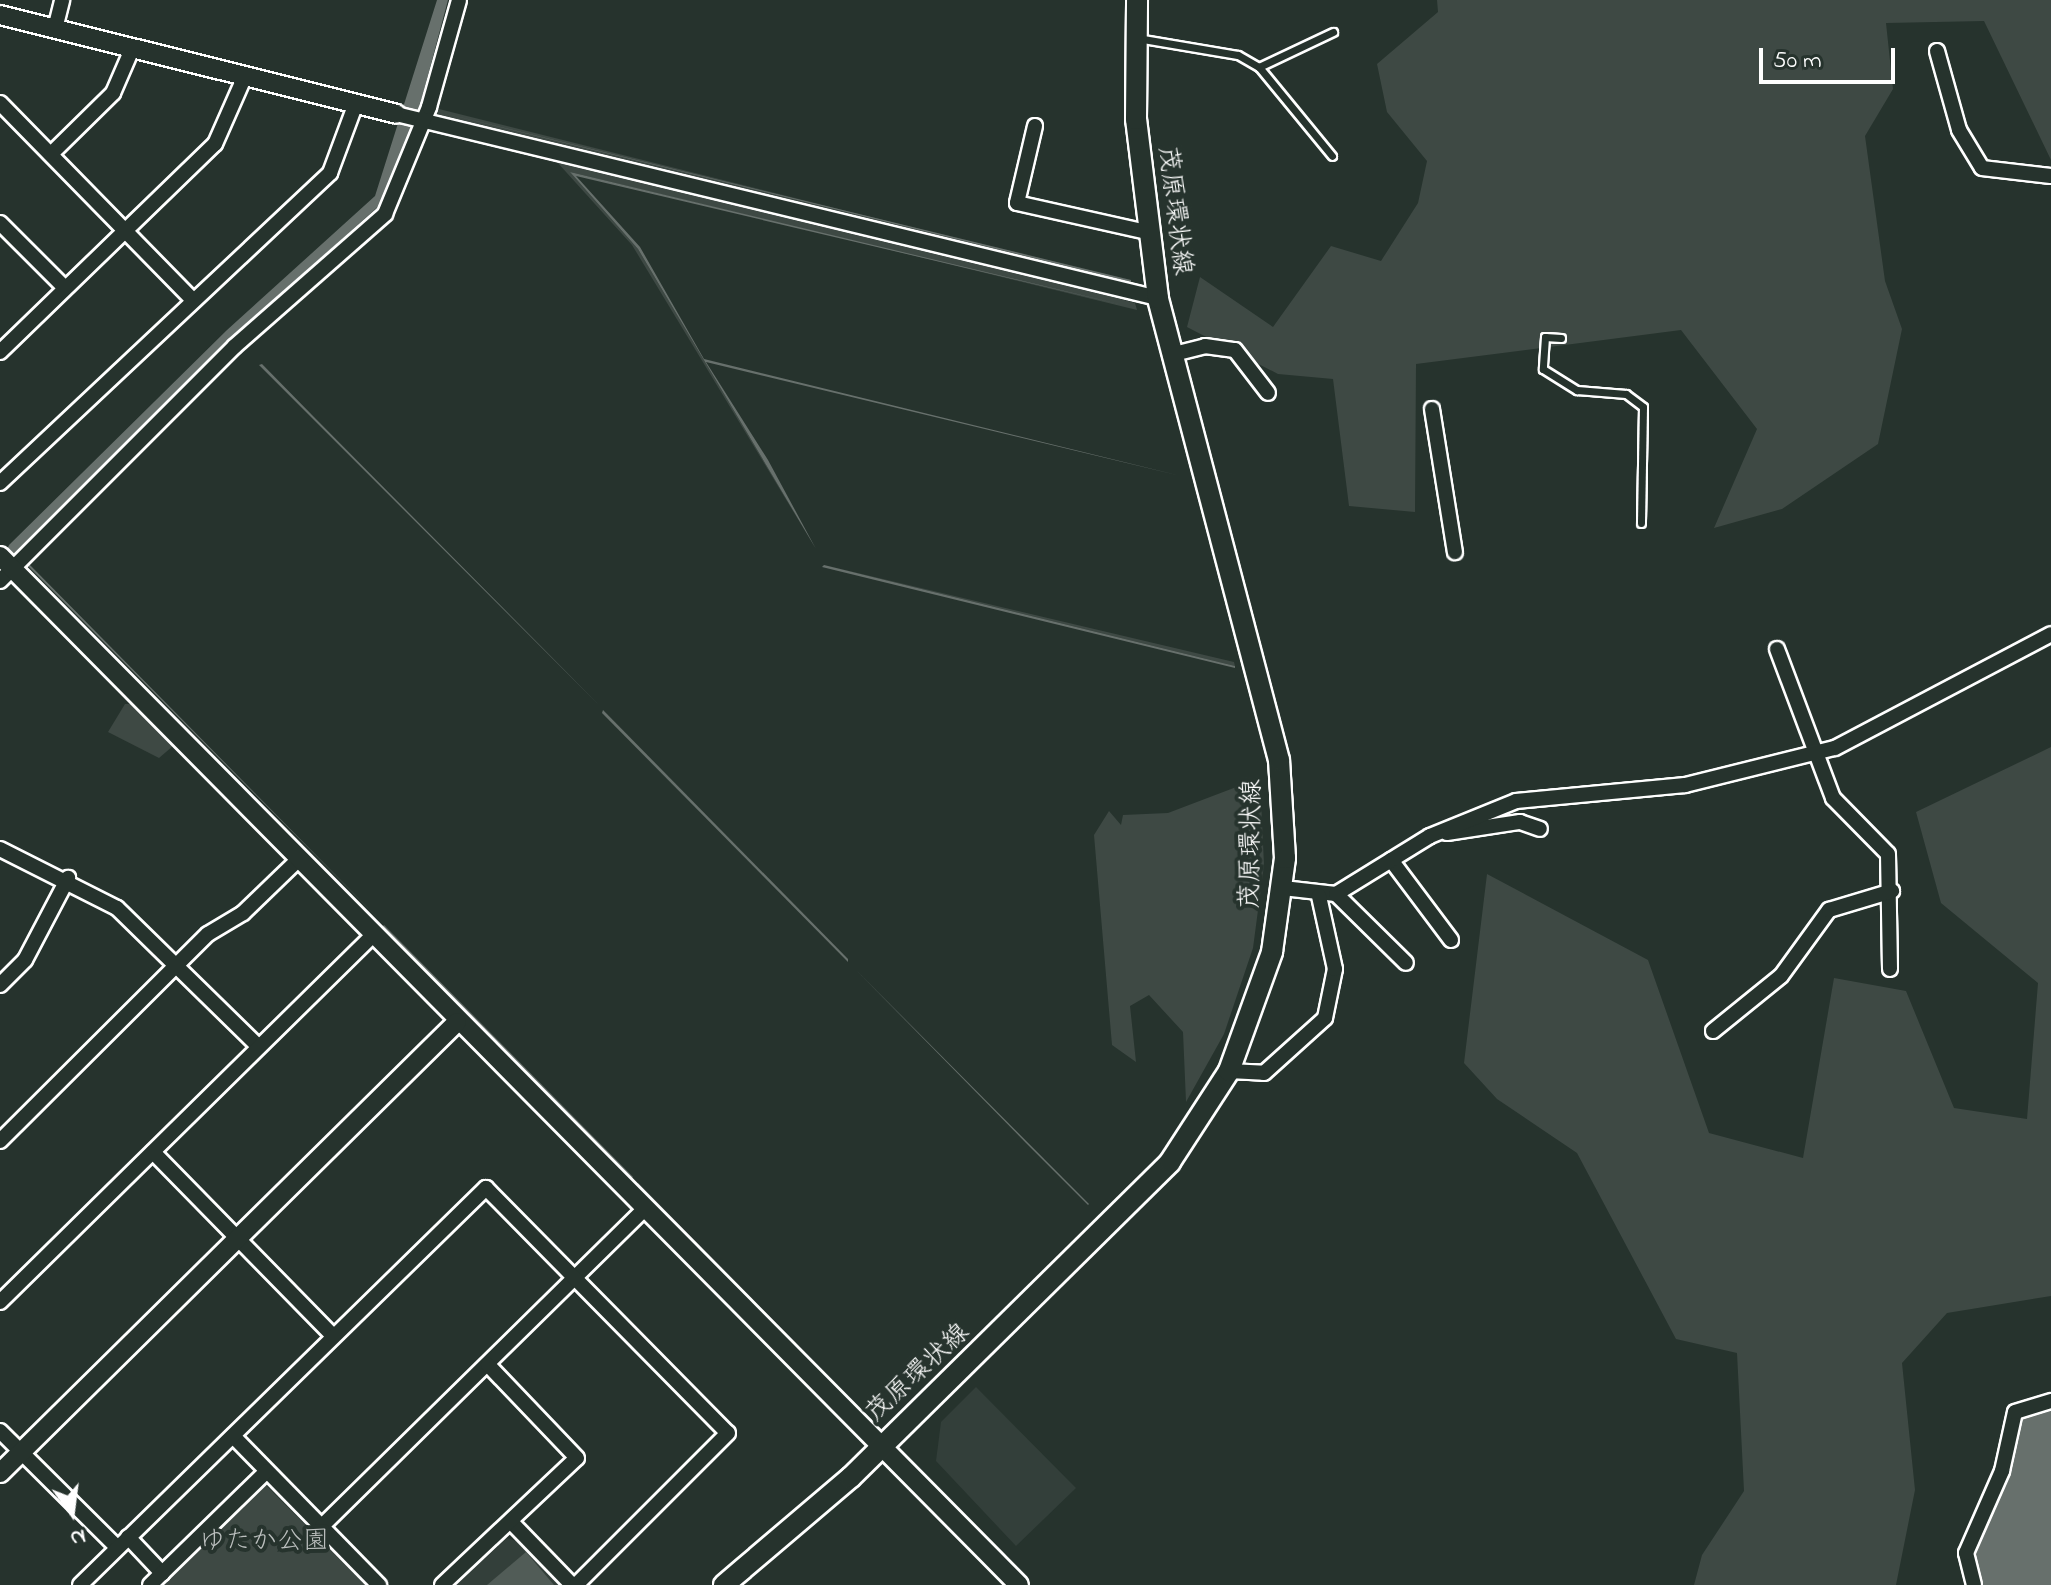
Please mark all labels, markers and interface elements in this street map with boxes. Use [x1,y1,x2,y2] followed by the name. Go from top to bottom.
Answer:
[1763,32,1899,82] scale bar
[1773,44,1822,79] text: 50 m
[1150,145,1196,277] street label: 茂原環状線
[1236,779,1270,909] street label: 茂原環状線
[861,1318,977,1430] street label: 茂原環状線
[32,1473,112,1553] north arrow
[67,1519,89,1554] text: N
[199,1527,329,1559] park label: ゆたか公園

